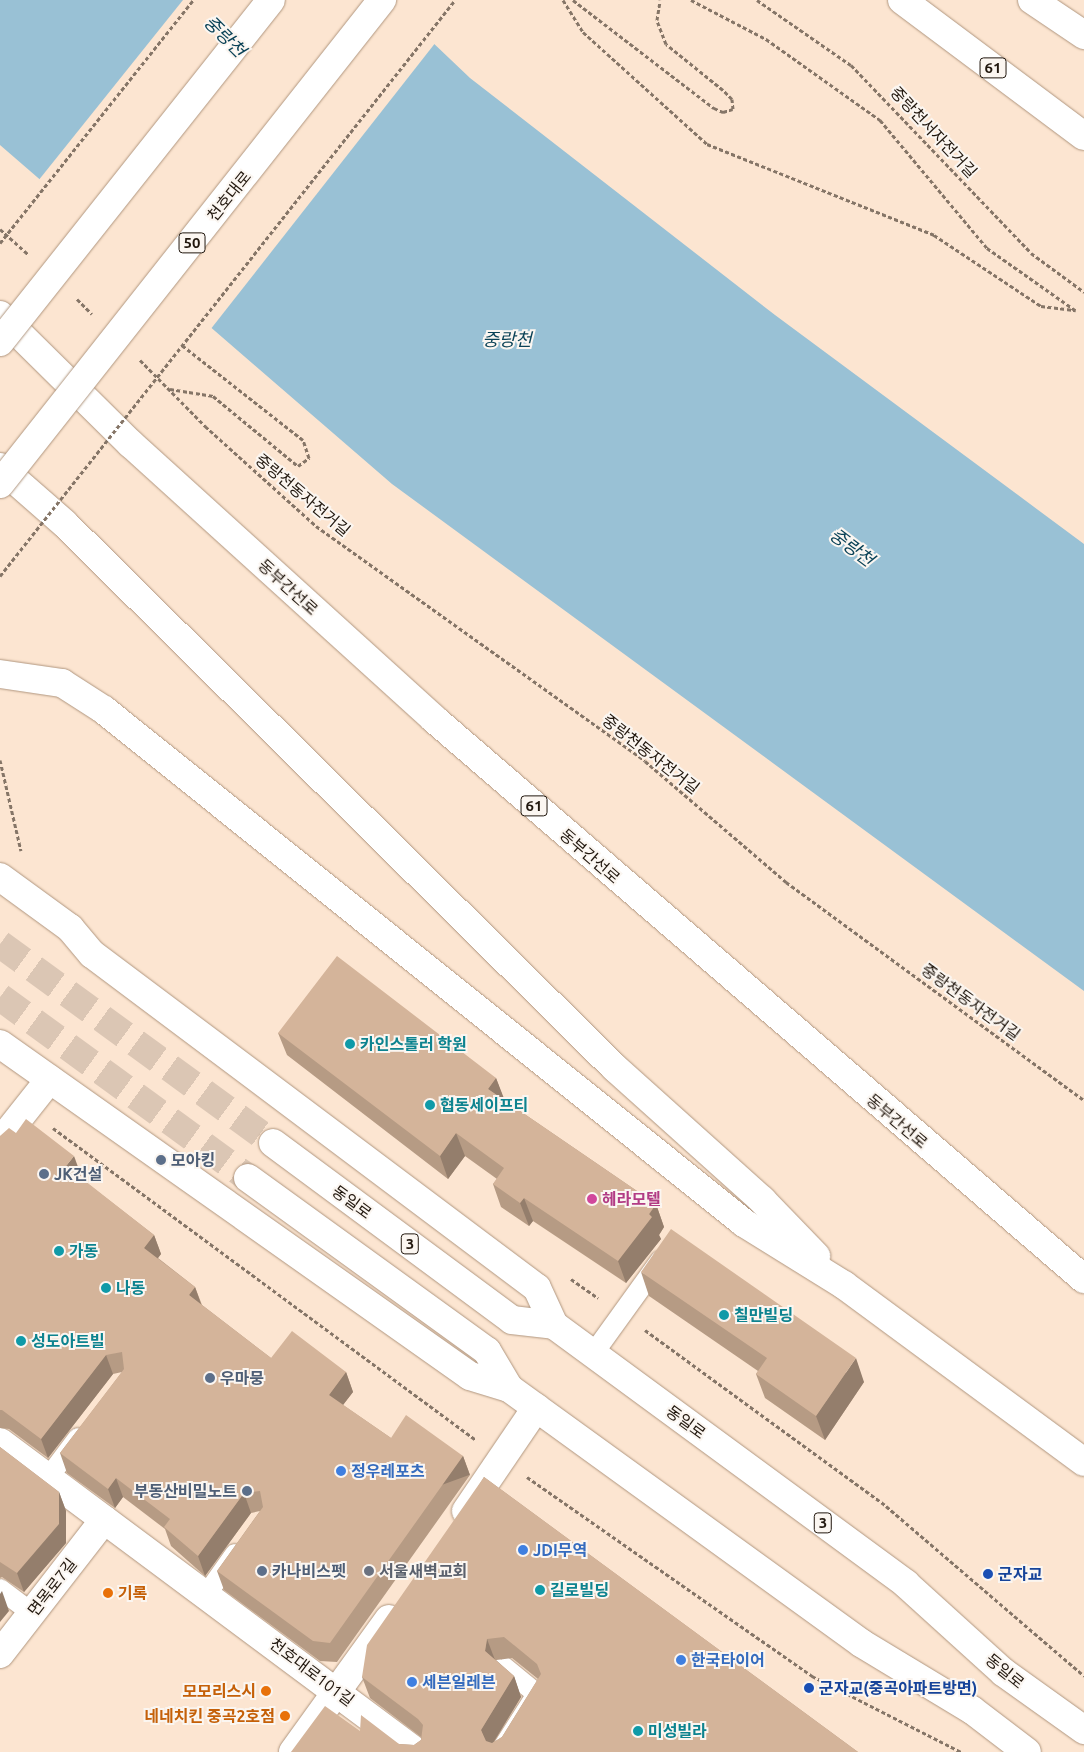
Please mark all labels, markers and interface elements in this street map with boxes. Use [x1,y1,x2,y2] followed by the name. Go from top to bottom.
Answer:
[200,11,250,61] water label: 중랑천
[979,56,1007,80] road number: 61
[887,82,981,182] street label: 중랑천서자전거길
[203,167,255,225] street label: 천호대로
[178,230,206,256] road number: 50
[482,328,532,350] water label: 중랑천
[252,450,354,540] street label: 중랑천동자전거길
[826,523,878,571] water label: 중랑천
[254,555,322,619] street label: 동부간선로
[599,710,703,798] street label: 중랑천동자전거길
[520,794,548,818] road number: 61
[556,825,624,887] street label: 동부간선로
[918,960,1024,1044] street label: 중랑천동자전거길
[360,1034,467,1054] place label: 카인스톨러 학원
[344,1038,356,1050] marker: 카인스톨러 학원
[863,1090,931,1152] street label: 동부간선로
[440,1095,528,1115] place label: 협동세이프티
[424,1099,436,1111] marker: 협동세이프티
[171,1150,215,1170] place label: 모아킹
[155,1154,167,1166] marker: 모아킹
[54,1164,102,1184] place label: JK건설
[38,1168,50,1180] marker: JK건설
[328,1181,376,1223] street label: 동일로
[602,1189,661,1209] place label: 헤라모텔
[586,1193,598,1205] marker: 헤라모텔
[400,1232,420,1256] road number: 3
[69,1241,98,1261] place label: 가동
[53,1245,65,1257] marker: 가동
[116,1278,145,1298] place label: 나동
[100,1282,112,1294] marker: 나동
[734,1305,793,1325] place label: 칠만빌딩
[718,1309,730,1321] marker: 칠만빌딩
[31,1331,105,1351] place label: 성도아트빌
[15,1335,27,1347] marker: 성도아트빌
[220,1368,264,1388] place label: 우마뭉
[204,1372,216,1384] marker: 우마뭉
[662,1401,710,1443] street label: 동일로
[351,1461,425,1481] place label: 정우레포츠
[335,1465,347,1477] marker: 정우레포츠
[134,1481,237,1501] place label: 부동산비밀노트
[241,1485,253,1497] marker: 부동산비밀노트
[813,1510,833,1536] road number: 3
[533,1540,587,1560] place label: JDI무역
[517,1544,529,1556] marker: JDI무역
[24,1554,80,1620] street label: 면목로7길
[272,1561,346,1581] place label: 카나비스펫
[379,1561,467,1581] place label: 서울새벽교회
[998,1564,1042,1584] place label: 군자교
[256,1565,268,1577] marker: 카나비스펫
[363,1565,375,1577] marker: 서울새벽교회
[982,1568,994,1580] marker: 군자교
[550,1580,609,1600] place label: 길로빌딩
[118,1583,147,1603] place label: 기록
[534,1584,546,1596] marker: 길로빌딩
[102,1587,114,1599] marker: 기록
[266,1634,358,1710] street label: 천호대로101길
[691,1650,765,1670] place label: 한국타이어
[982,1650,1028,1692] street label: 동일로
[675,1654,687,1666] marker: 한국타이어
[422,1672,496,1692] place label: 세븐일레븐
[406,1676,418,1688] marker: 세븐일레븐
[819,1678,977,1698] place label: 군자교(중곡아파트방면)
[182,1681,256,1701] place label: 모모리스시
[803,1682,815,1694] marker: 군자교(중곡아파트방면)
[260,1685,272,1697] marker: 모모리스시
[144,1706,275,1726] place label: 네네치킨 중곡2호점
[279,1710,291,1722] marker: 네네치킨 중곡2호점
[648,1721,707,1741] place label: 미성빌라
[632,1725,644,1737] marker: 미성빌라

